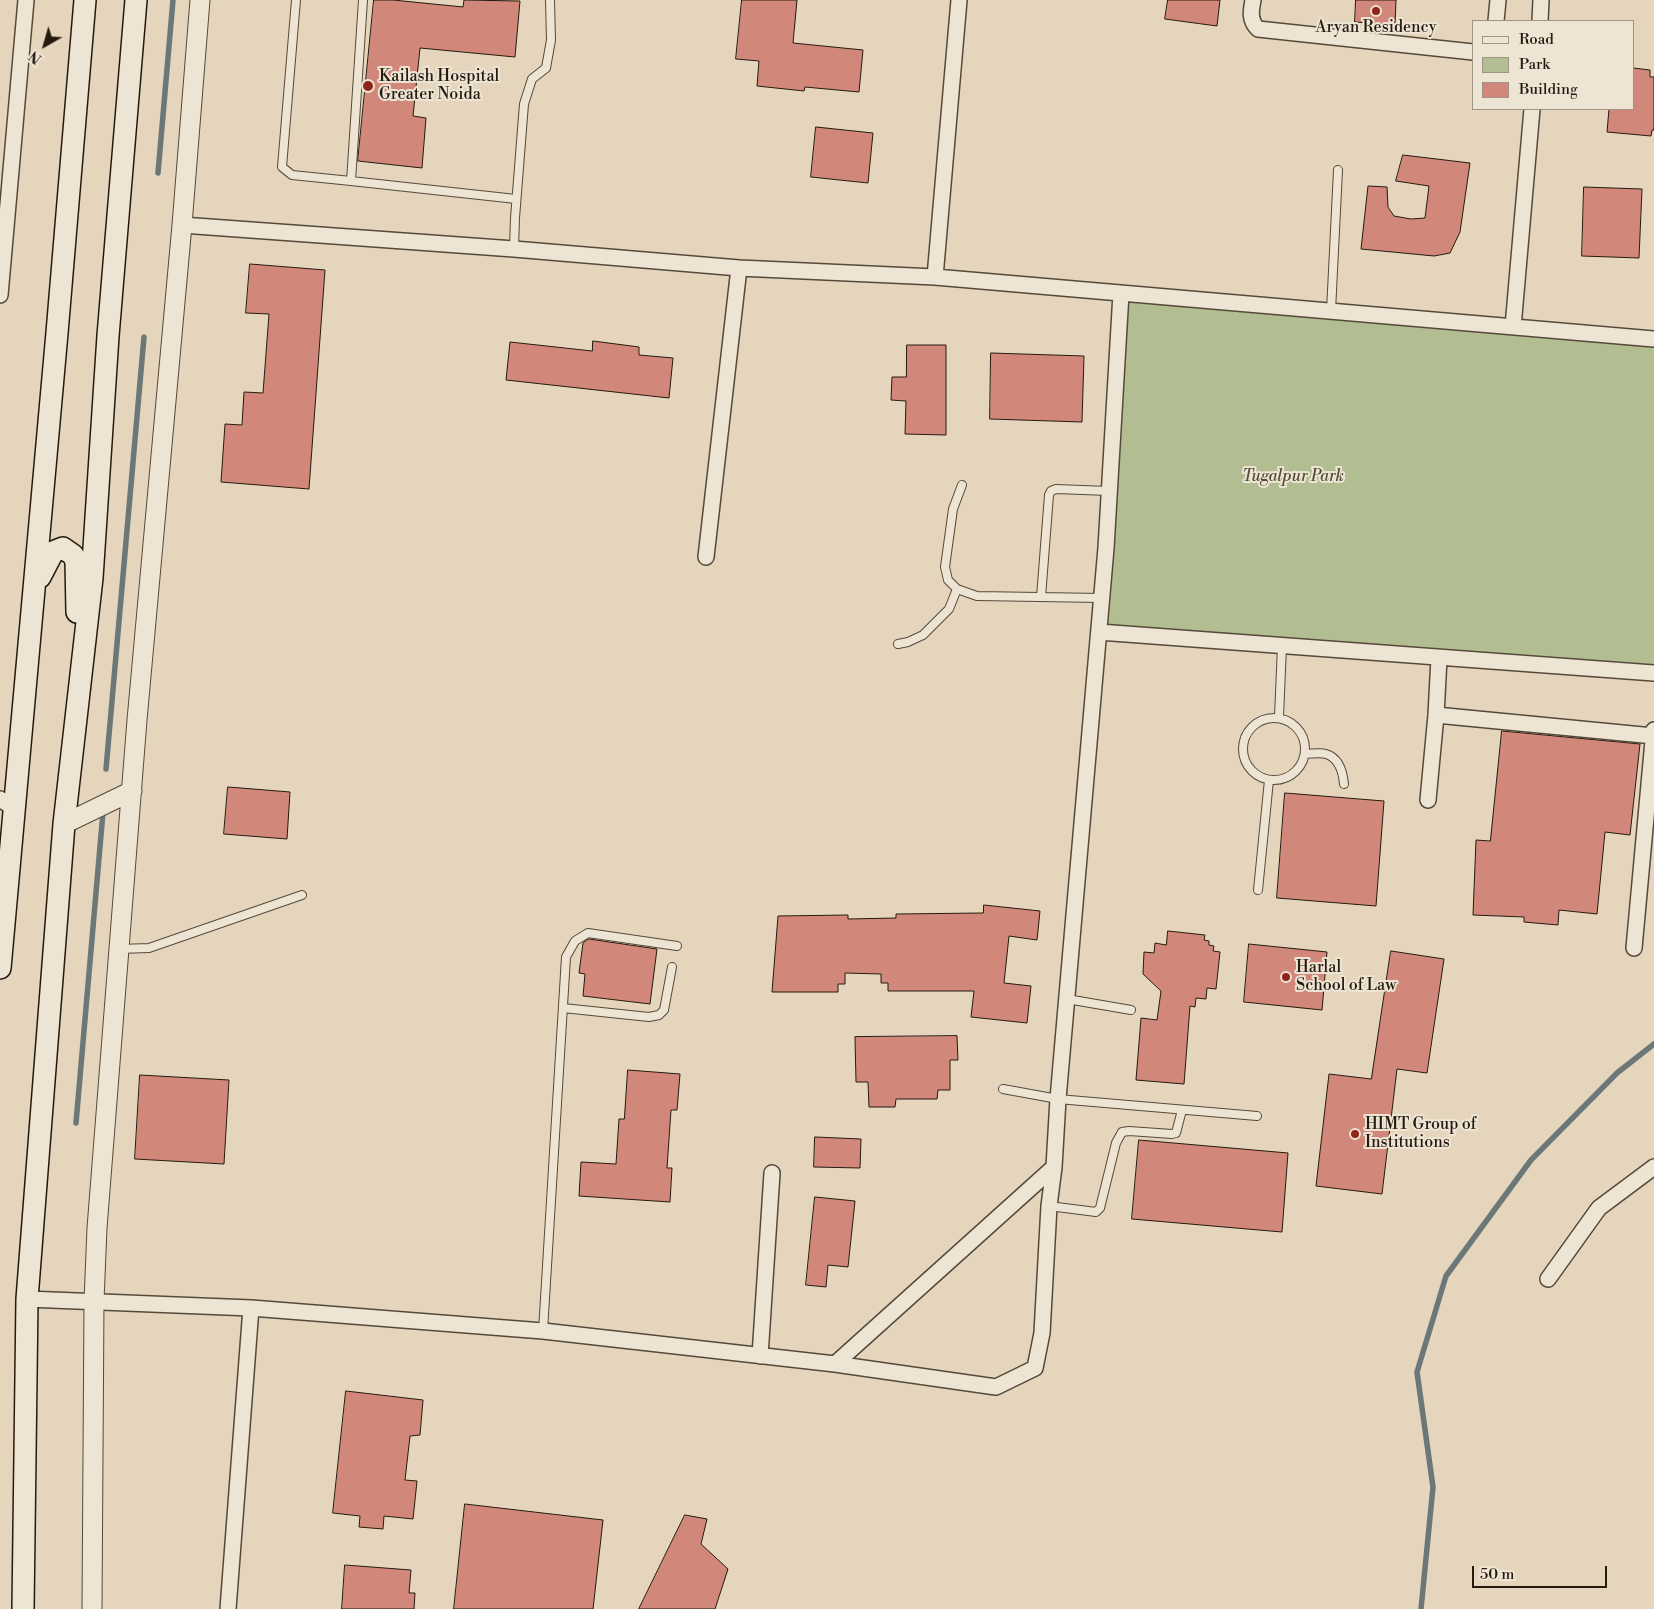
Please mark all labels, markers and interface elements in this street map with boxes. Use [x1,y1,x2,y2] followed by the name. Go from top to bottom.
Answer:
[1370,5,1382,17] marker: Aryan Residency
[1316,18,1436,38] place label: Aryan Residency
[20,20,70,70] north arrow
[1472,20,1634,110] legend
[1519,30,1554,49] text: Road
[26,46,46,67] text: N
[1519,55,1550,74] text: Park
[379,67,499,105] place label: Kailash Hospital Greater Noida
[361,79,375,93] marker: Kailash Hospital Greater Noida
[1519,80,1578,99] text: Building
[1242,467,1344,487] park label: Tugalpur Park
[1296,958,1396,996] place label: Harlal School of Law
[1280,971,1292,983] marker: Harlal School of Law
[1365,1115,1476,1153] place label: HIMT Group of Institutions
[1349,1128,1361,1140] marker: HIMT Group of Institutions
[1474,1556,1609,1588] scale bar
[1480,1565,1514,1584] text: 50 m

